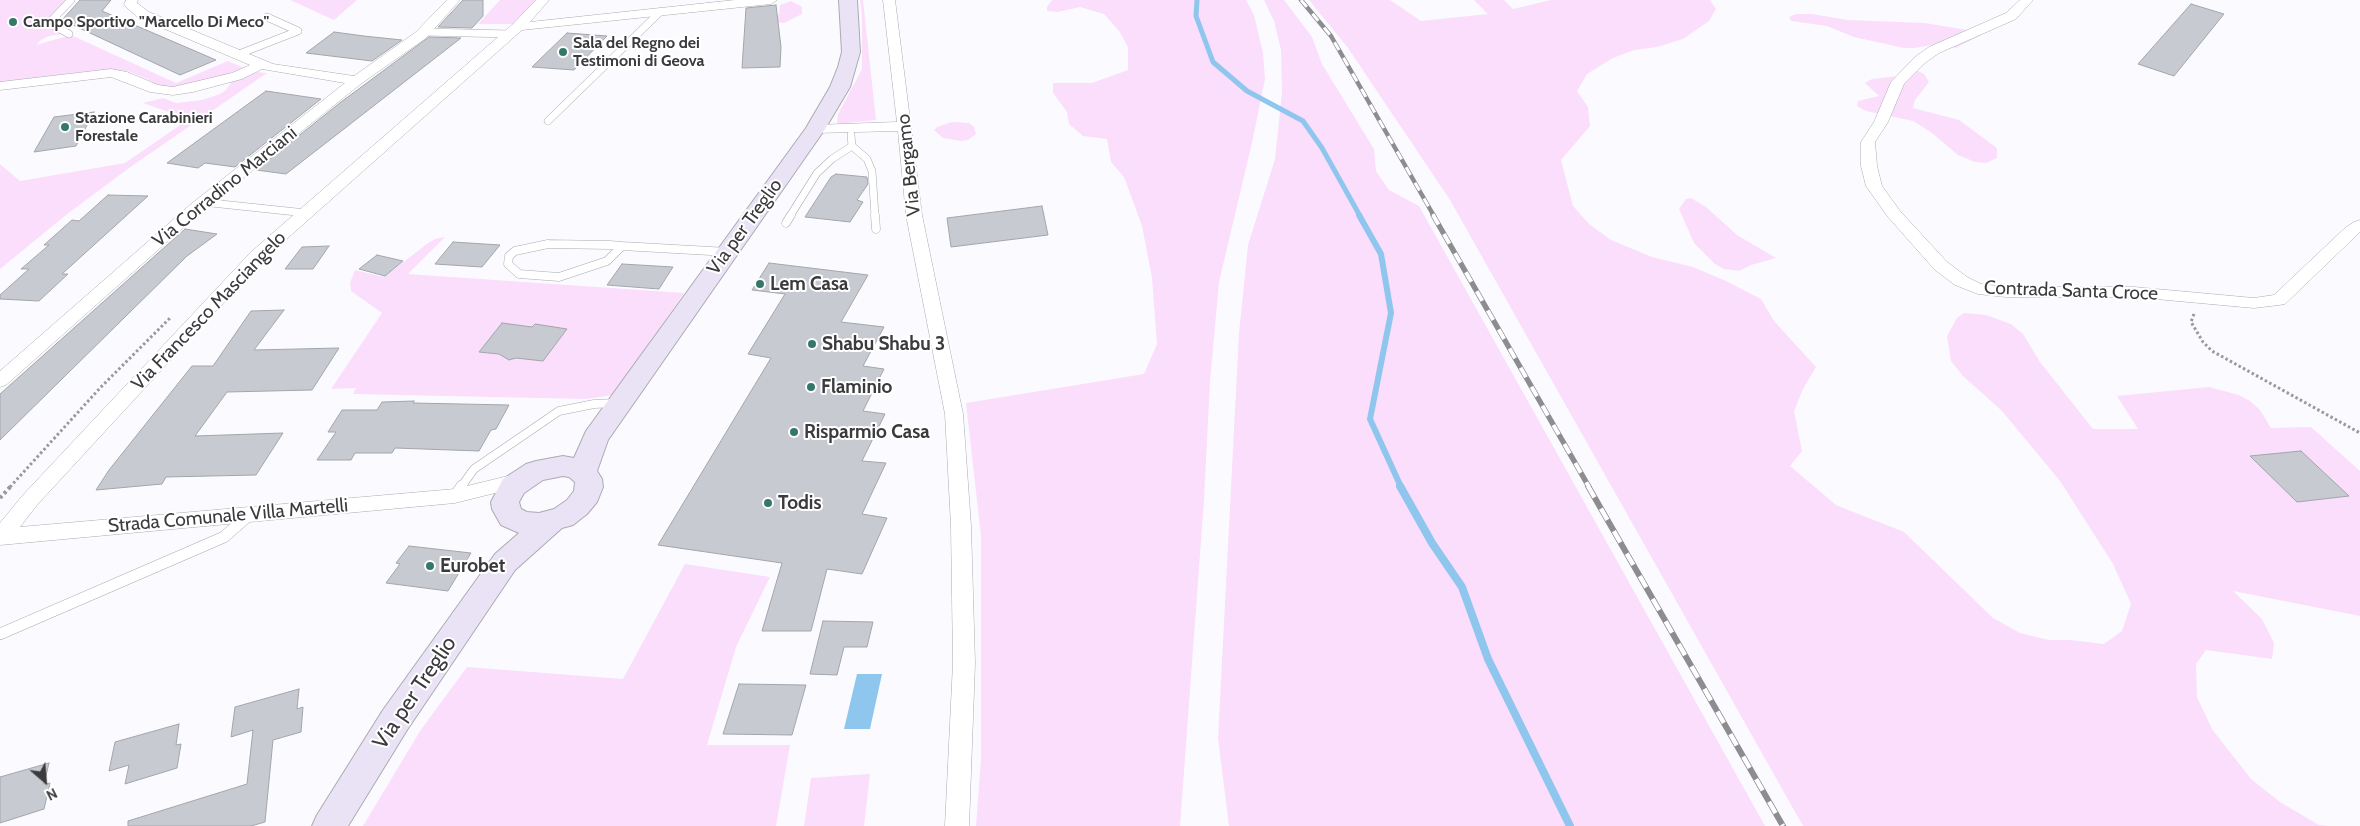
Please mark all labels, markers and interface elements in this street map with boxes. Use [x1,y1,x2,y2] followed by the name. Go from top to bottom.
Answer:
[23,12,269,32] place label: Campo Sportivo "Marcello Di Meco"
[7,16,19,28] marker: Campo Sportivo "Marcello Di Meco"
[573,33,705,71] place label: Sala del Regno dei Testimoni di Geova
[557,46,569,58] marker: Sala del Regno dei Testimoni di Geova
[75,108,213,146] place label: Stazione Carabinieri Forestale
[892,113,926,217] street label: Via Bergamo
[59,121,71,133] marker: Stazione Carabinieri Forestale
[148,122,302,252] street label: Via Corradino Marciani
[703,175,787,279] street label: Via per Treglio
[127,227,291,395] street label: Via Francesco Masciangelo
[770,273,848,295] place label: Lem Casa
[1984,277,2158,305] street label: Contrada Santa Croce
[754,278,766,290] marker: Lem Casa
[822,333,945,355] place label: Shabu Shabu 3
[806,338,818,350] marker: Shabu Shabu 3
[821,376,892,398] place label: Flaminio
[805,381,817,393] marker: Flaminio
[804,421,930,443] place label: Risparmio Casa
[788,426,800,438] marker: Risparmio Casa
[778,492,821,514] place label: Todis
[107,494,349,538] street label: Strada Comunale Villa Martelli
[762,497,774,509] marker: Todis
[440,555,505,577] place label: Eurobet
[424,560,436,572] marker: Eurobet
[368,631,462,755] street label: Via per Treglio
[20,756,70,806] north arrow
[43,784,60,805] text: N

